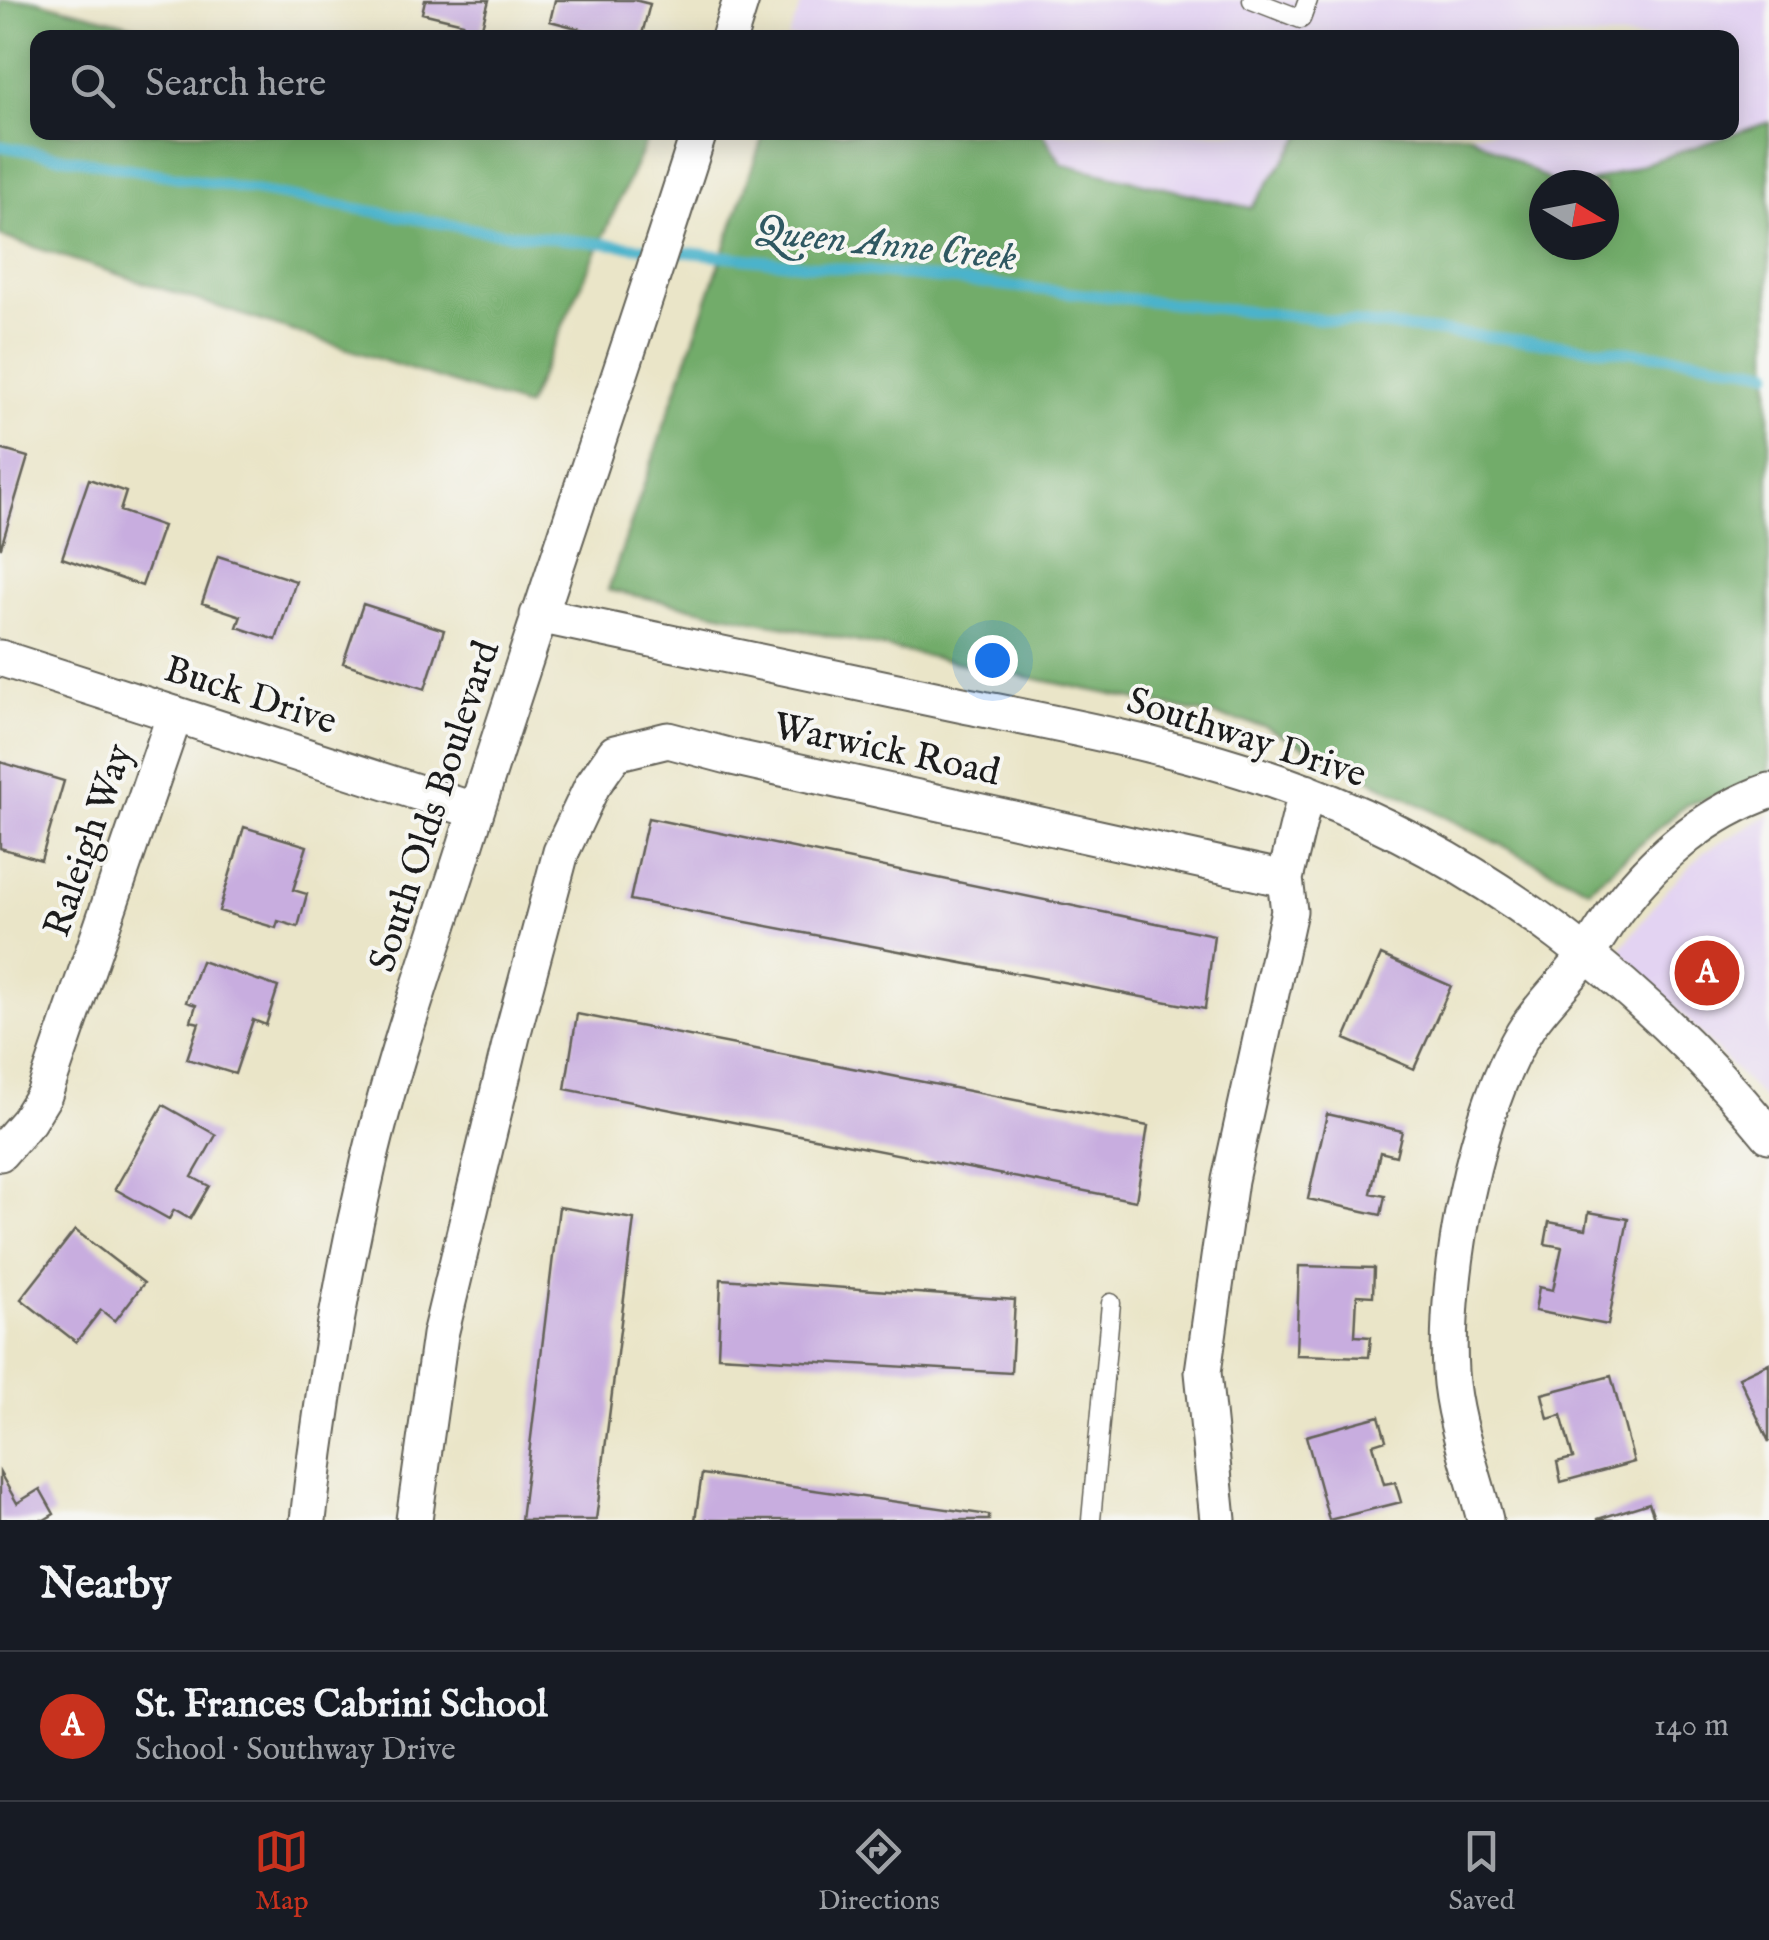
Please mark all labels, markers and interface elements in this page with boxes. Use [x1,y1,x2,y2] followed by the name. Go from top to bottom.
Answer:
[30,30,1739,140] search box
[65,58,120,113] icon: search
[145,61,326,109] text: Search here
[1529,170,1619,260] north arrow
[752,206,1019,285] water label: Queen Anne Creek
[360,635,512,978] street label: South Olds Boulevard
[967,635,1018,686] your location
[158,646,342,747] street label: Buck Drive
[1120,678,1372,800] street label: Southway Drive
[769,704,1005,798] street label: Warwick Road
[34,738,145,944] street label: Raleigh Way
[1674,936,1740,1010] pin: A
[40,1559,171,1612] text: Nearby
[135,1682,547,1730] text: St. Frances Cabrini School
[62,1706,83,1747] text: A
[1654,1706,1729,1747] text: 140 m
[135,1730,456,1771] text: School · Southway Drive
[254,1824,309,1919] tab: Map
[818,1824,940,1919] tab: Directions
[1448,1824,1515,1919] tab: Saved

